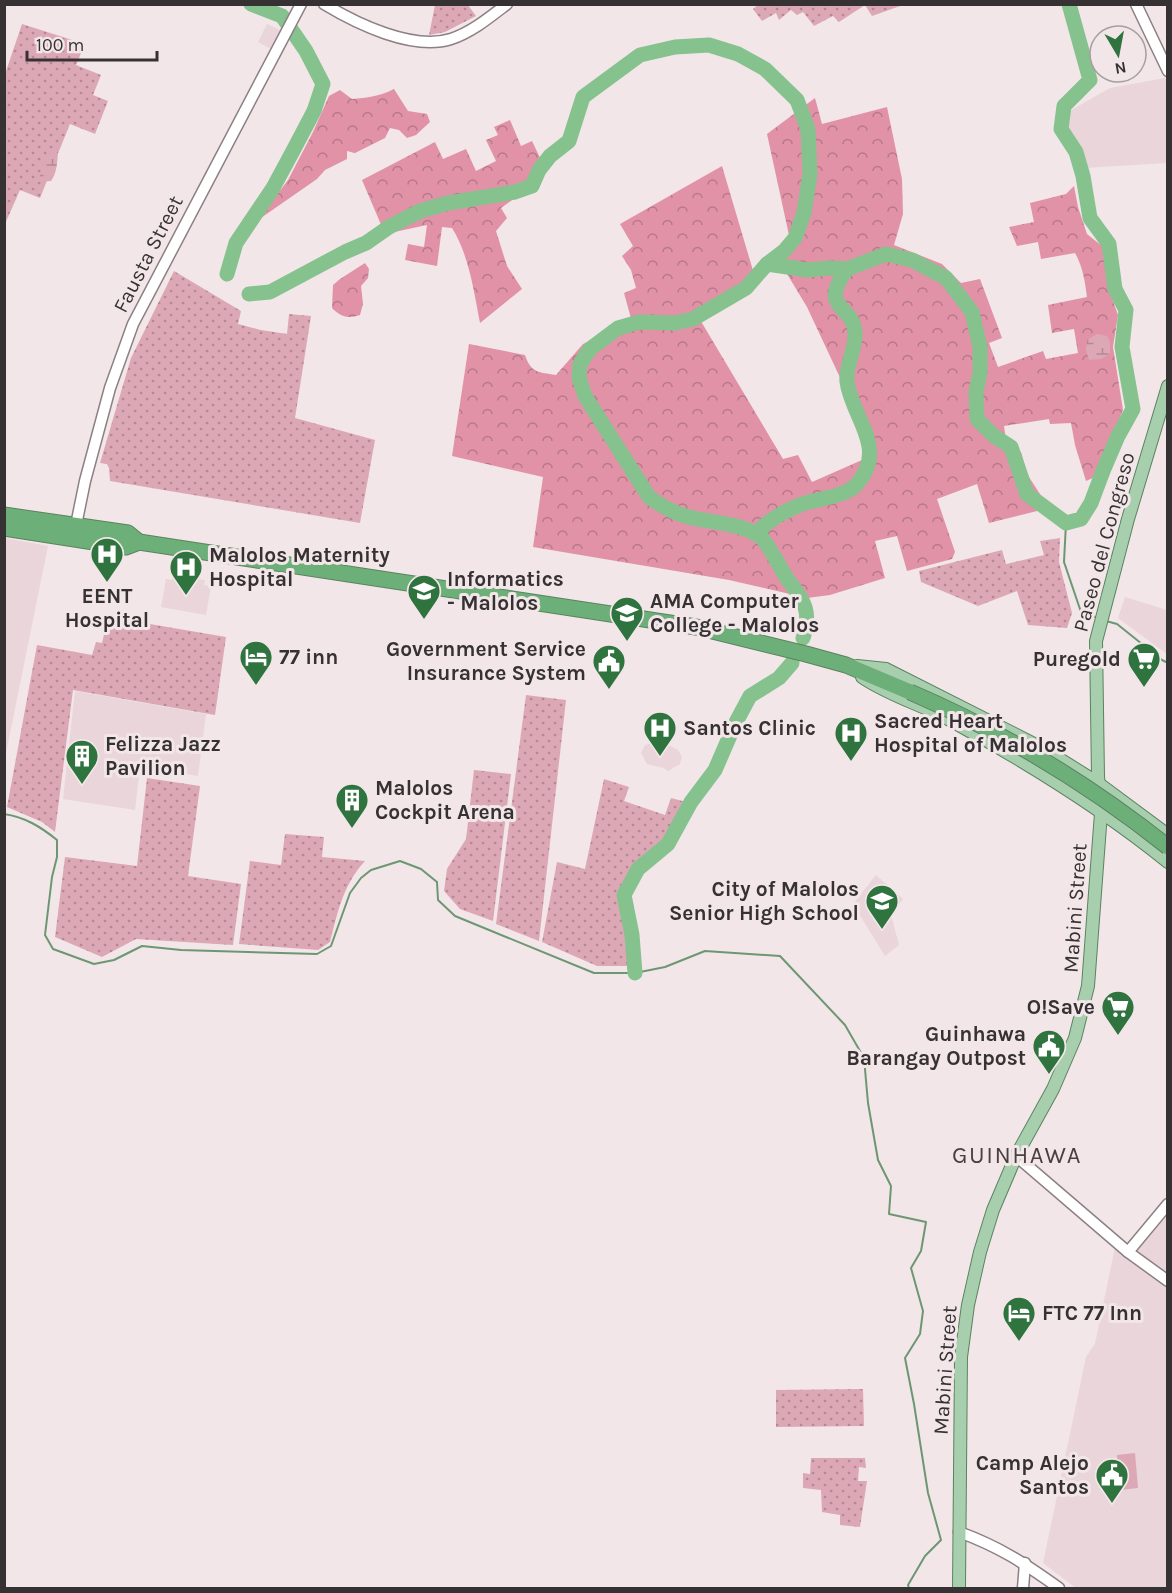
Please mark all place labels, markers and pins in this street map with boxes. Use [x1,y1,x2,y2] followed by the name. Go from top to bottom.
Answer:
[89,536,125,583] hospital icon: EENT Hospital
[209,543,390,591] place label: Malolos Maternity Hospital
[168,549,204,596] hospital icon: Malolos Maternity Hospital
[447,567,564,615] place label: Informatics - Malolos
[406,573,442,620] school or university icon: Informatics - Malolos
[65,584,149,632] place label: EENT Hospital
[650,589,819,637] place label: AMA Computer College - Malolos
[609,595,645,642] school or university icon: AMA Computer College - Malolos
[386,637,586,685] place label: Government Service Insurance System
[238,639,274,686] hotel icon: 77 inn
[1126,641,1162,688] supermarket icon: Puregold
[591,643,627,690] public building icon: Government Service Insurance System
[279,645,338,669] place label: 77 inn
[1033,647,1121,671] place label: Puregold
[874,709,1067,757] place label: Sacred Heart Hospital of Malolos
[642,710,678,757] hospital icon: Santos Clinic
[833,715,869,762] hospital icon: Sacred Heart Hospital of Malolos
[683,716,816,740] place label: Santos Clinic
[105,732,221,780] place label: Felizza Jazz Pavilion
[64,738,100,785] building icon: Felizza Jazz Pavilion
[375,776,515,824] place label: Malolos Cockpit Arena
[334,782,370,829] building icon: Malolos Cockpit Arena
[669,877,859,925] place label: City of Malolos Senior High School
[864,883,900,930] school or university icon: City of Malolos Senior High School
[1100,989,1136,1036] supermarket icon: O!Save
[1027,995,1095,1019] place label: O!Save
[846,1022,1026,1070] place label: Guinhawa Barangay Outpost
[1031,1028,1067,1075] public building icon: Guinhawa Barangay Outpost
[1001,1295,1037,1342] hotel icon: FTC 77 Inn
[1042,1301,1142,1325] place label: FTC 77 Inn
[976,1451,1089,1499] place label: Camp Alejo Santos
[1094,1457,1130,1504] public building icon: Camp Alejo Santos

